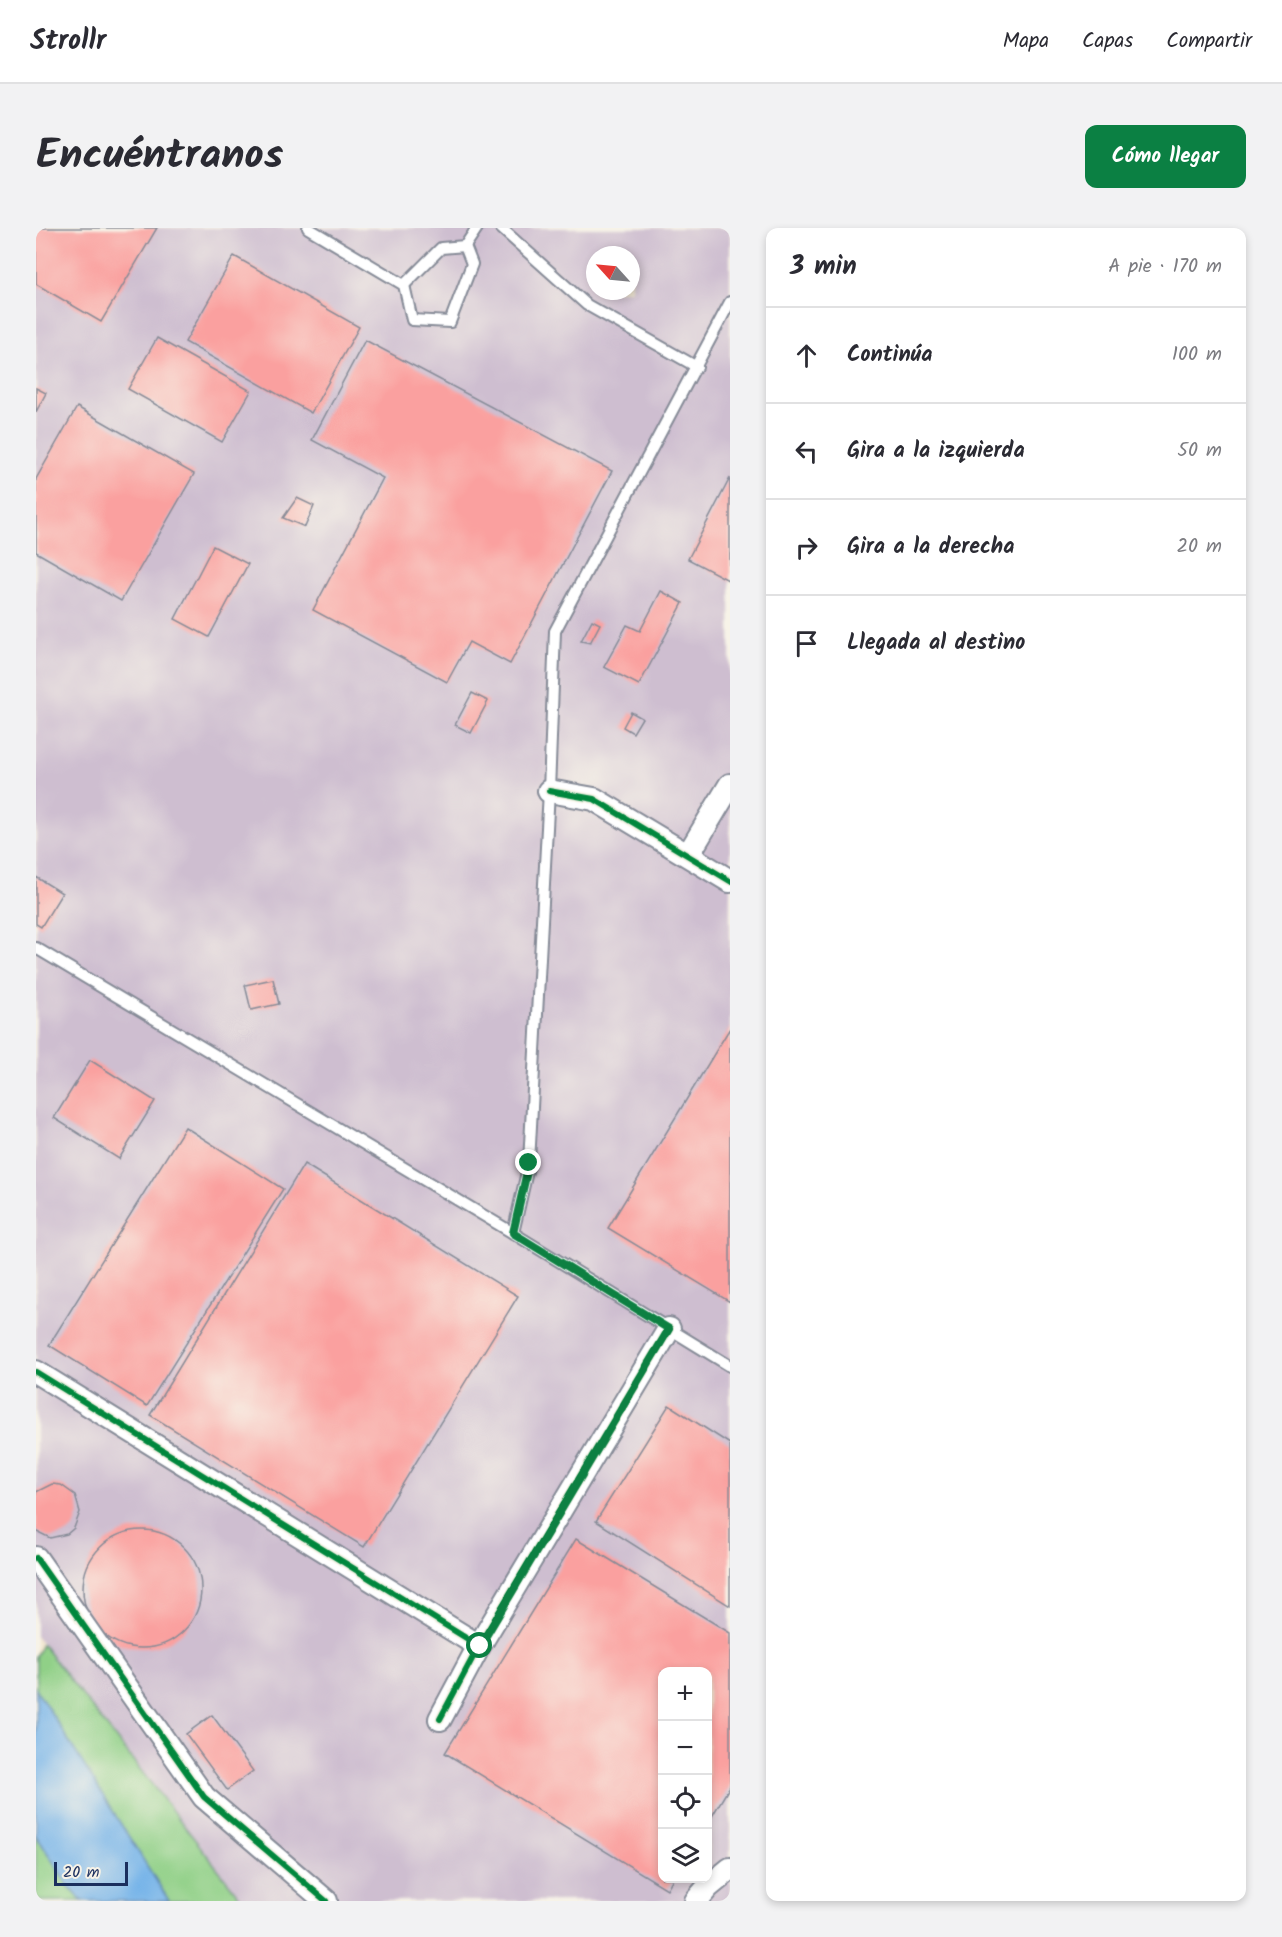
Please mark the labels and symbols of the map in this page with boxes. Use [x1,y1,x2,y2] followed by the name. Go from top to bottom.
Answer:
[586,246,640,300] north arrow
[515,1149,541,1175] route end
[466,1632,492,1658] route start
[54,1859,128,1886] scale bar

